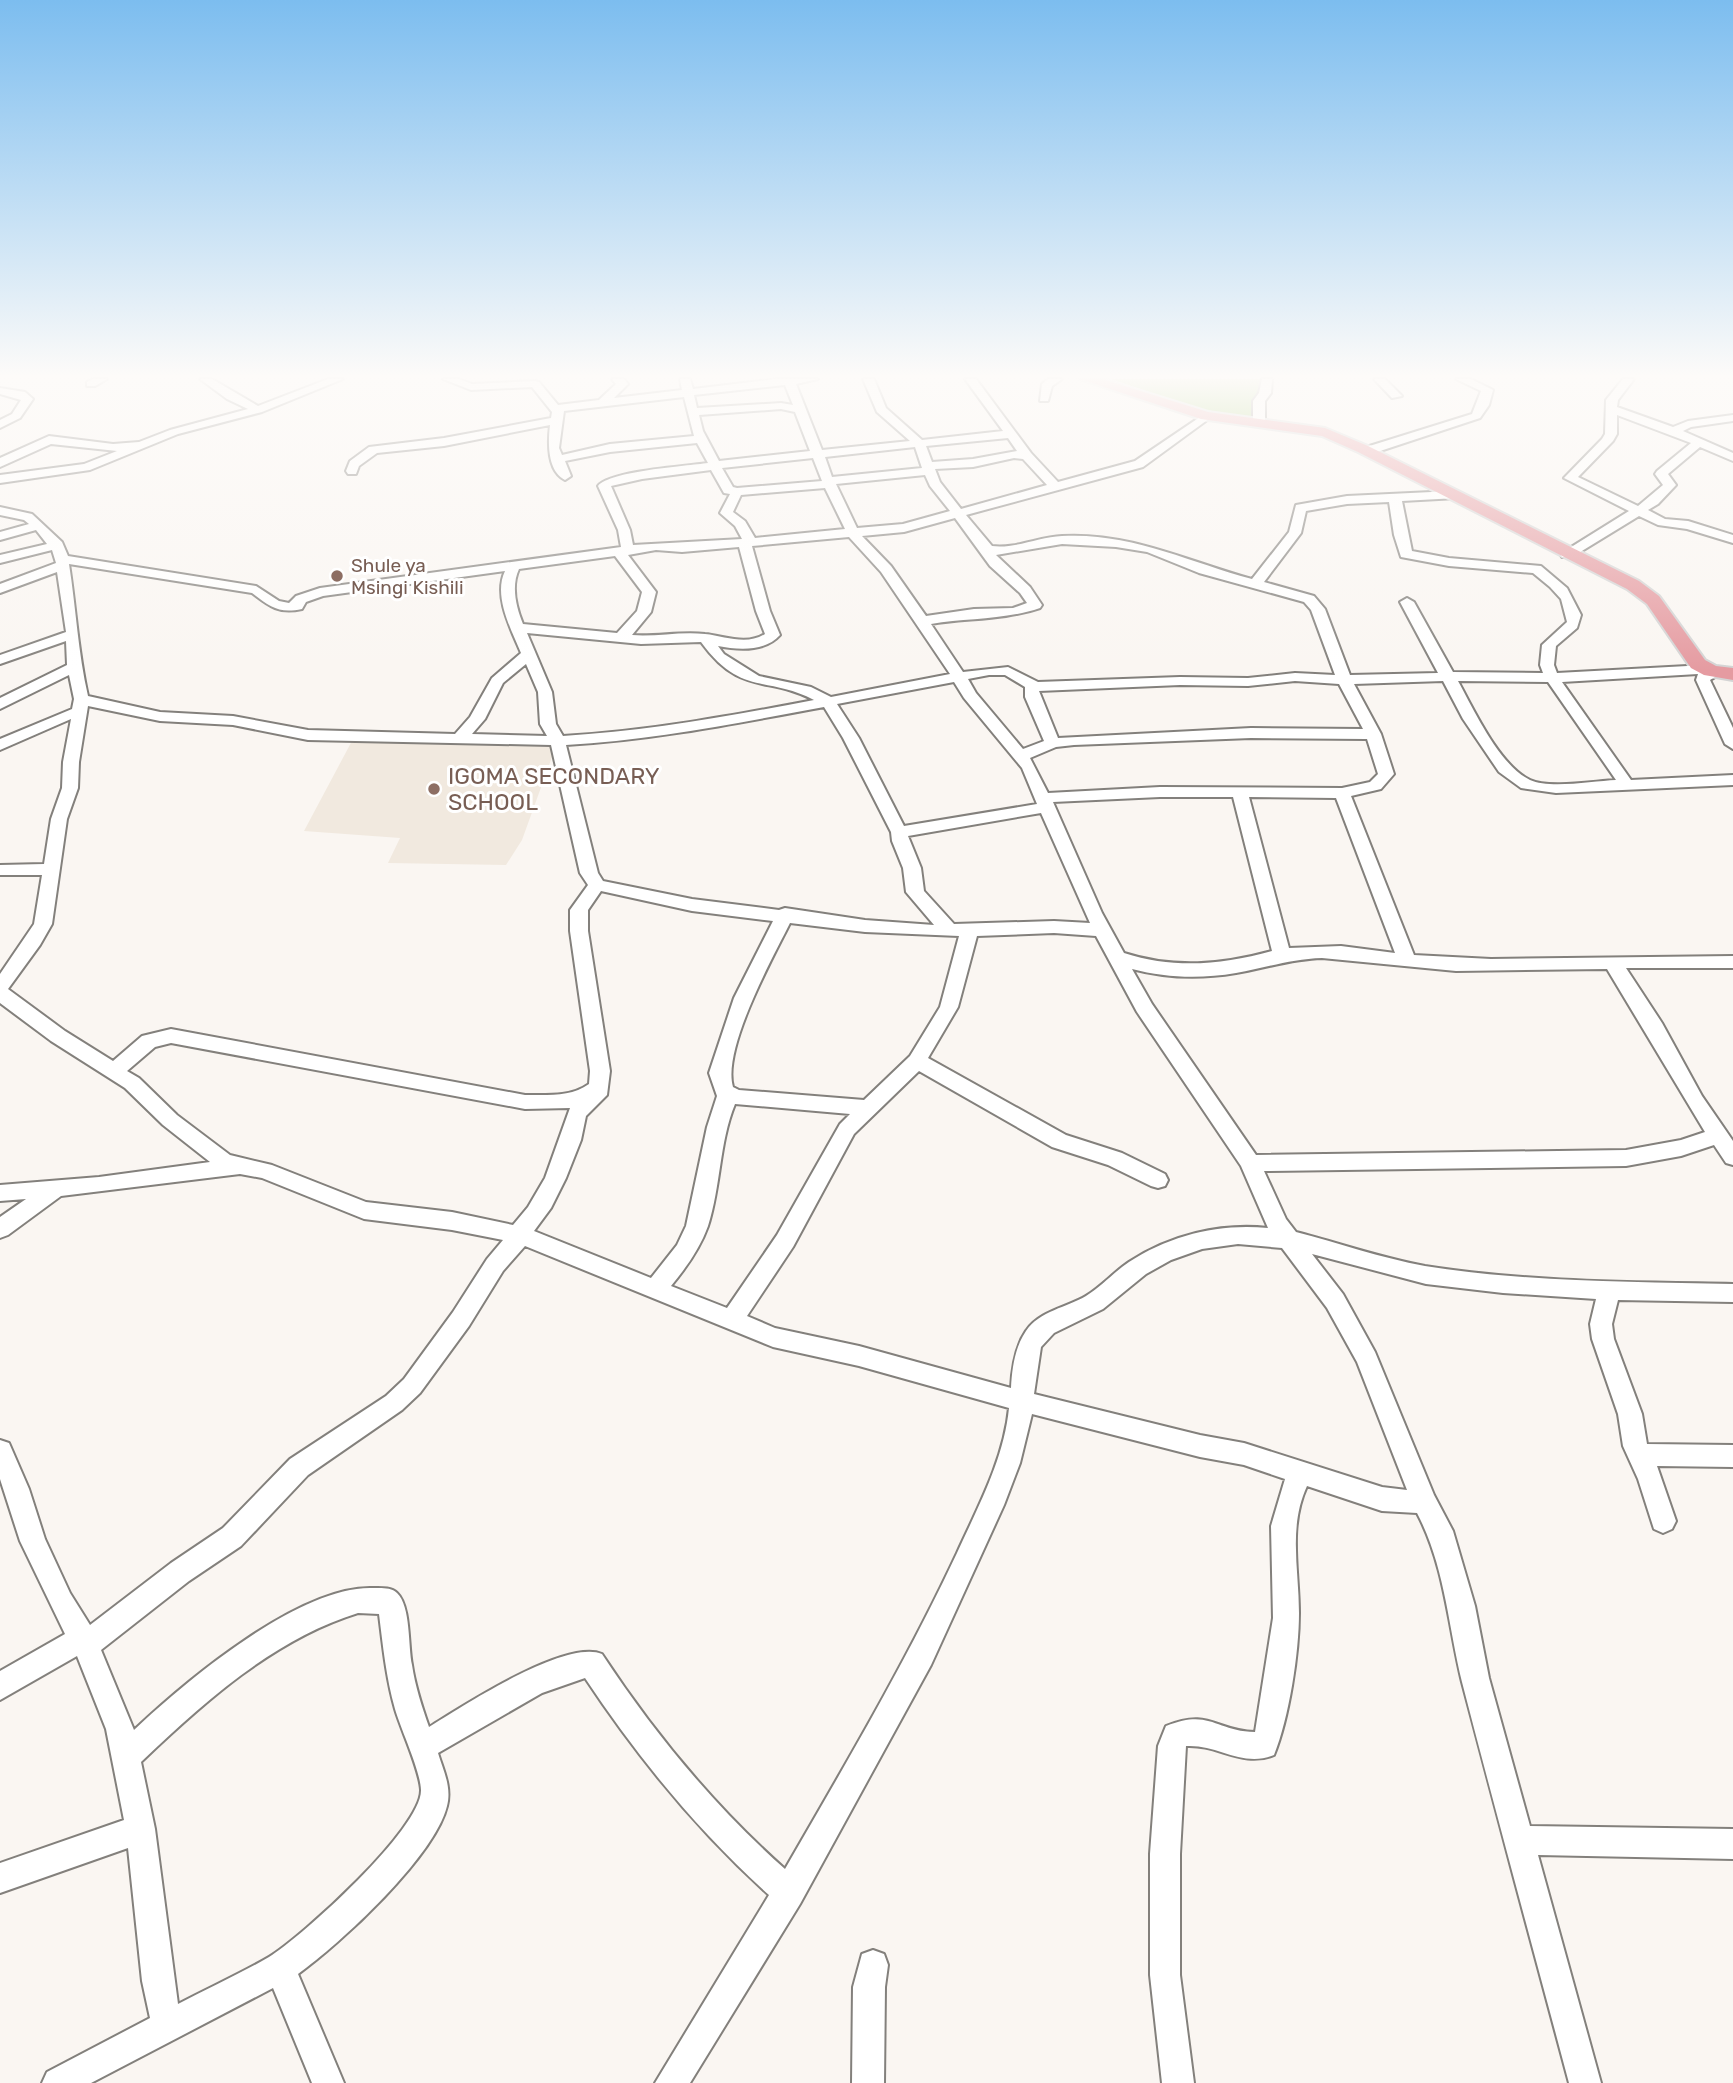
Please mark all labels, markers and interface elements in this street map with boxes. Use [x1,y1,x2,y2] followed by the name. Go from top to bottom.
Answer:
[351,554,464,599] place label: Shule ya Msingi Kishili
[329,568,345,584] marker: Shule ya Msingi Kishili
[448,762,660,816] place label: IGOMA SECONDARY SCHOOL
[426,781,442,797] marker: IGOMA SECONDARY SCHOOL

